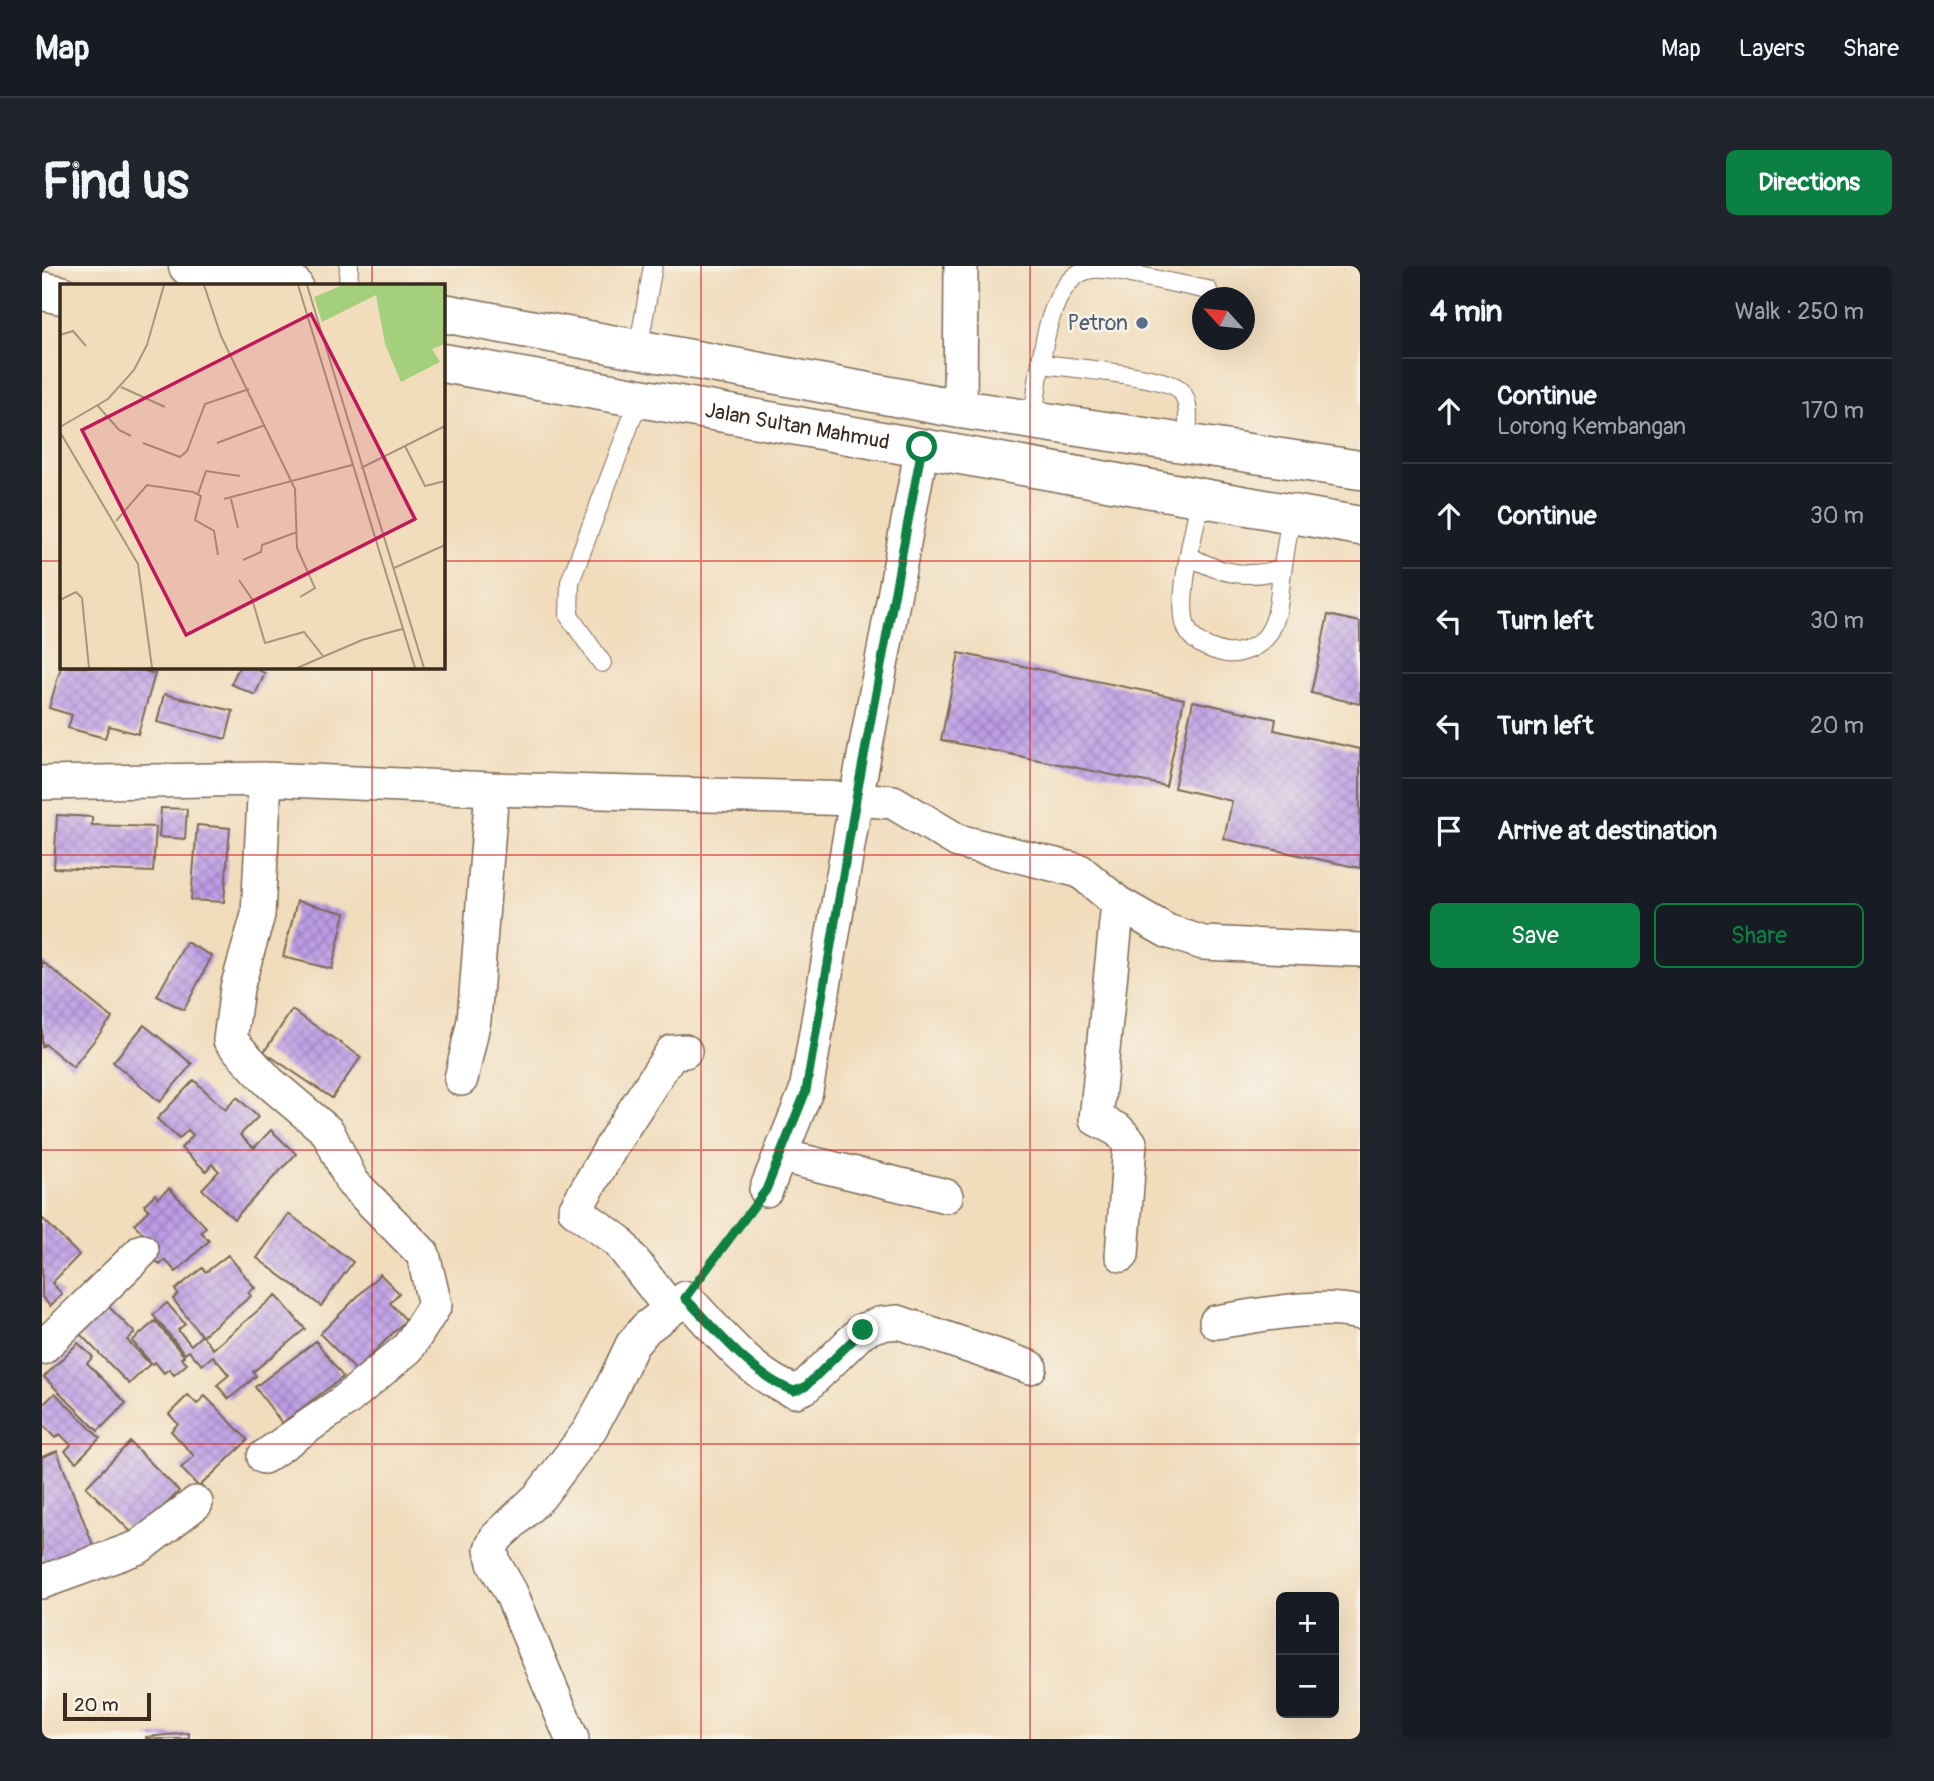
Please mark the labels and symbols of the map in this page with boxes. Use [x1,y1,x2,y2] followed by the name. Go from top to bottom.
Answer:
[60,284,444,668] inset map
[1192,287,1255,350] north arrow
[1068,310,1128,337] place label: Petron
[1134,315,1150,331] marker: Petron
[703,397,892,456] street label: Jalan Sultan Mahmud
[906,431,937,462] route start
[847,1314,878,1345] route end
[63,1690,150,1722] scale bar

